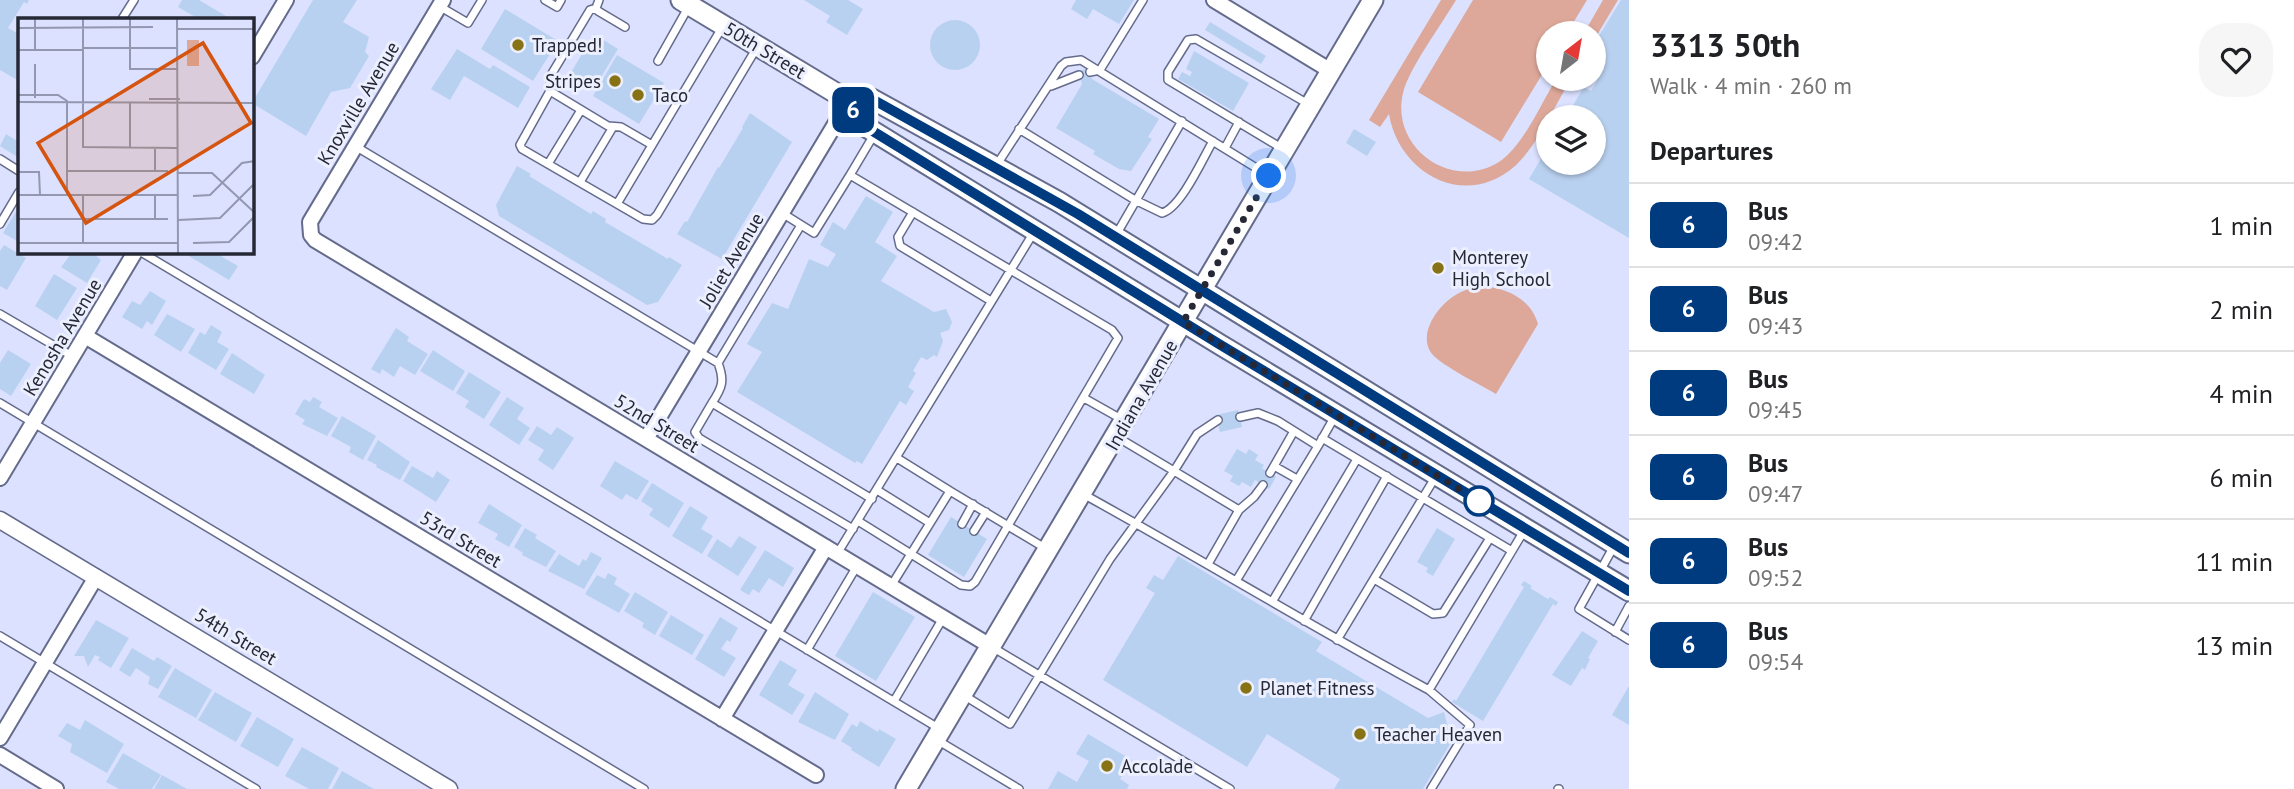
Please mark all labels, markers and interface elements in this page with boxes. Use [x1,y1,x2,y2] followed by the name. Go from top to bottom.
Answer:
[720,16,811,84] street label: 50th Street
[18,18,254,254] inset map
[1536,21,1606,91] north arrow
[1536,21,1606,175] map controls
[1650,23,1800,66] text: 3313 50th
[2199,23,2273,97] button: heart
[532,33,603,57] place label: Trapped!
[312,37,404,169] street label: Knoxville Avenue
[510,37,526,53] marker: Trapped!
[545,69,601,93] place label: Stripes
[1650,71,1852,100] text: Walk · 4 min · 260 m
[607,73,623,89] marker: Stripes
[652,83,688,107] place label: Taco
[630,87,646,103] marker: Taco
[830,87,876,133] line badge: 6
[846,94,860,125] text: 6
[1536,105,1606,175] button: layers
[1650,134,1773,167] text: Departures
[1251,158,1286,193] your location
[1748,194,1788,227] text: Bus
[693,208,769,313] street label: Joliet Avenue
[1682,209,1695,240] text: 6
[2210,209,2273,242] text: 1 min
[1748,227,1803,256] text: 09:42
[1452,245,1551,291] place label: Monterey High School
[1430,260,1446,276] marker: Monterey High School
[18,274,106,400] street label: Kenosha Avenue
[1748,278,1788,311] text: Bus
[1682,293,1695,324] text: 6
[2210,293,2273,326] text: 2 min
[1748,311,1803,340] text: 09:43
[1100,335,1182,455] street label: Indiana Avenue
[1748,362,1788,395] text: Bus
[1682,377,1695,408] text: 6
[2210,377,2273,410] text: 4 min
[610,388,704,458] street label: 52nd Street
[1748,395,1803,424] text: 09:45
[1748,446,1788,479] text: Bus
[1682,461,1695,492] text: 6
[2210,461,2273,494] text: 6 min
[1748,479,1803,508] text: 09:47
[1464,486,1494,516] unlabelled marker
[416,505,507,573] street label: 53rd Street
[1748,530,1788,563] text: Bus
[1682,545,1695,576] text: 6
[2195,545,2273,578] text: 11 min
[1748,563,1803,592] text: 09:52
[191,602,282,670] street label: 54th Street
[1748,614,1788,647] text: Bus
[1682,629,1695,660] text: 6
[2195,629,2273,662] text: 13 min
[1748,647,1803,676] text: 09:54
[1260,676,1375,700] place label: Planet Fitness
[1238,680,1254,696] marker: Planet Fitness
[1374,722,1502,746] place label: Teacher Heaven
[1352,726,1368,742] marker: Teacher Heaven
[1121,754,1193,778] place label: Accolade
[1099,758,1115,774] marker: Accolade

